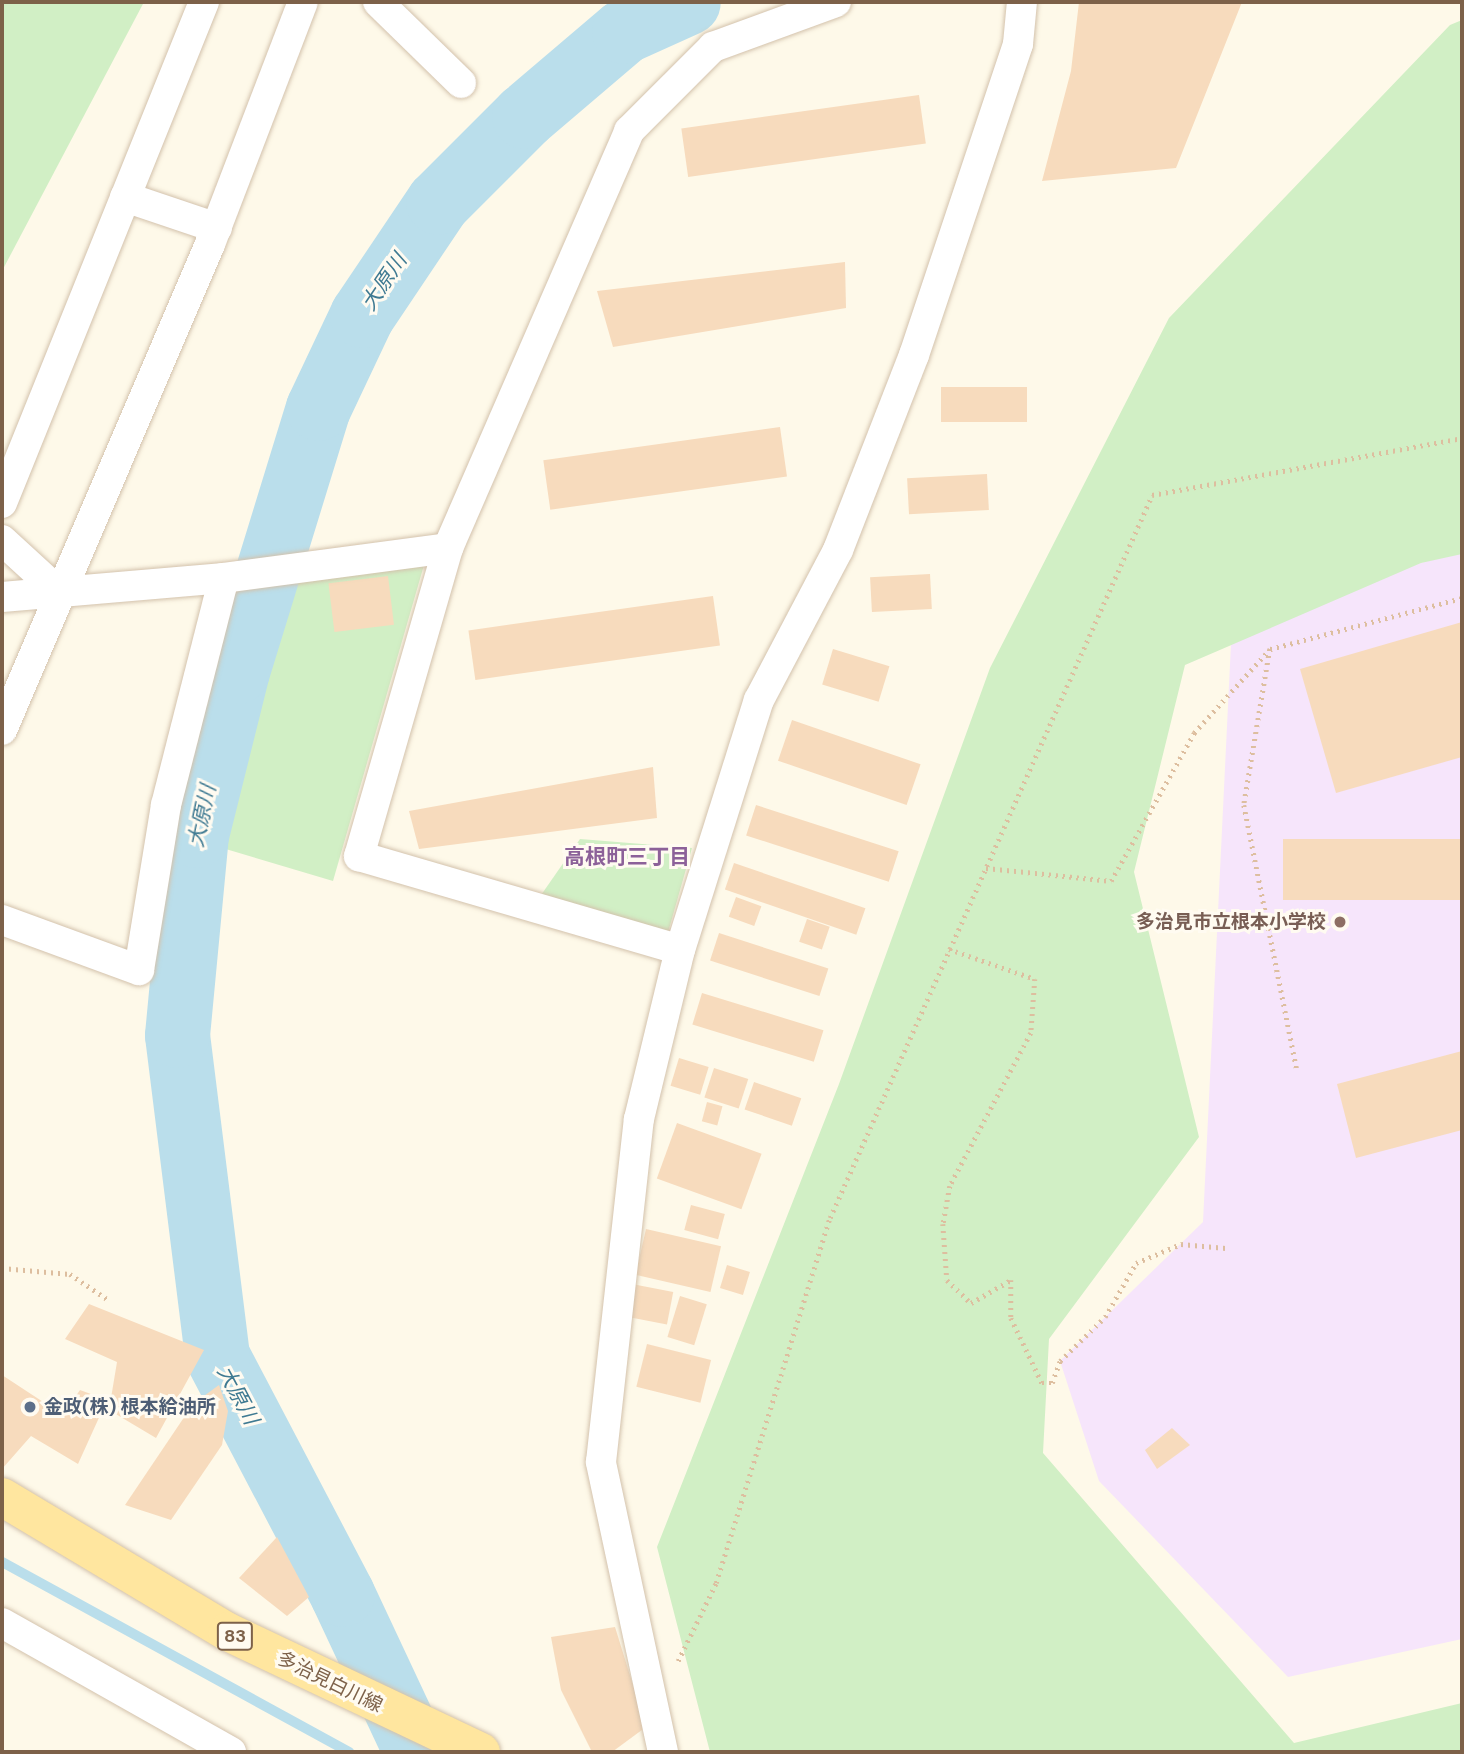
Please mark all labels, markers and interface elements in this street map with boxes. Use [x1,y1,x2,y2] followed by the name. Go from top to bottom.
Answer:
[356,249,412,315] water label: 大原川
[183,783,221,849] water label: 大原川
[564,844,690,870] district label: 高根町三丁目
[1136,911,1326,933] place label: 多治見市立根本小学校
[1332,914,1348,930] marker: 多治見市立根本小学校
[212,1361,264,1429] water label: 大原川
[44,1396,216,1418] place label: 金政(株) 根本給油所
[22,1399,38,1415] marker: 金政(株) 根本給油所
[216,1622,254,1651] road number: 83
[274,1647,386,1717] street label: 多治見白川線

